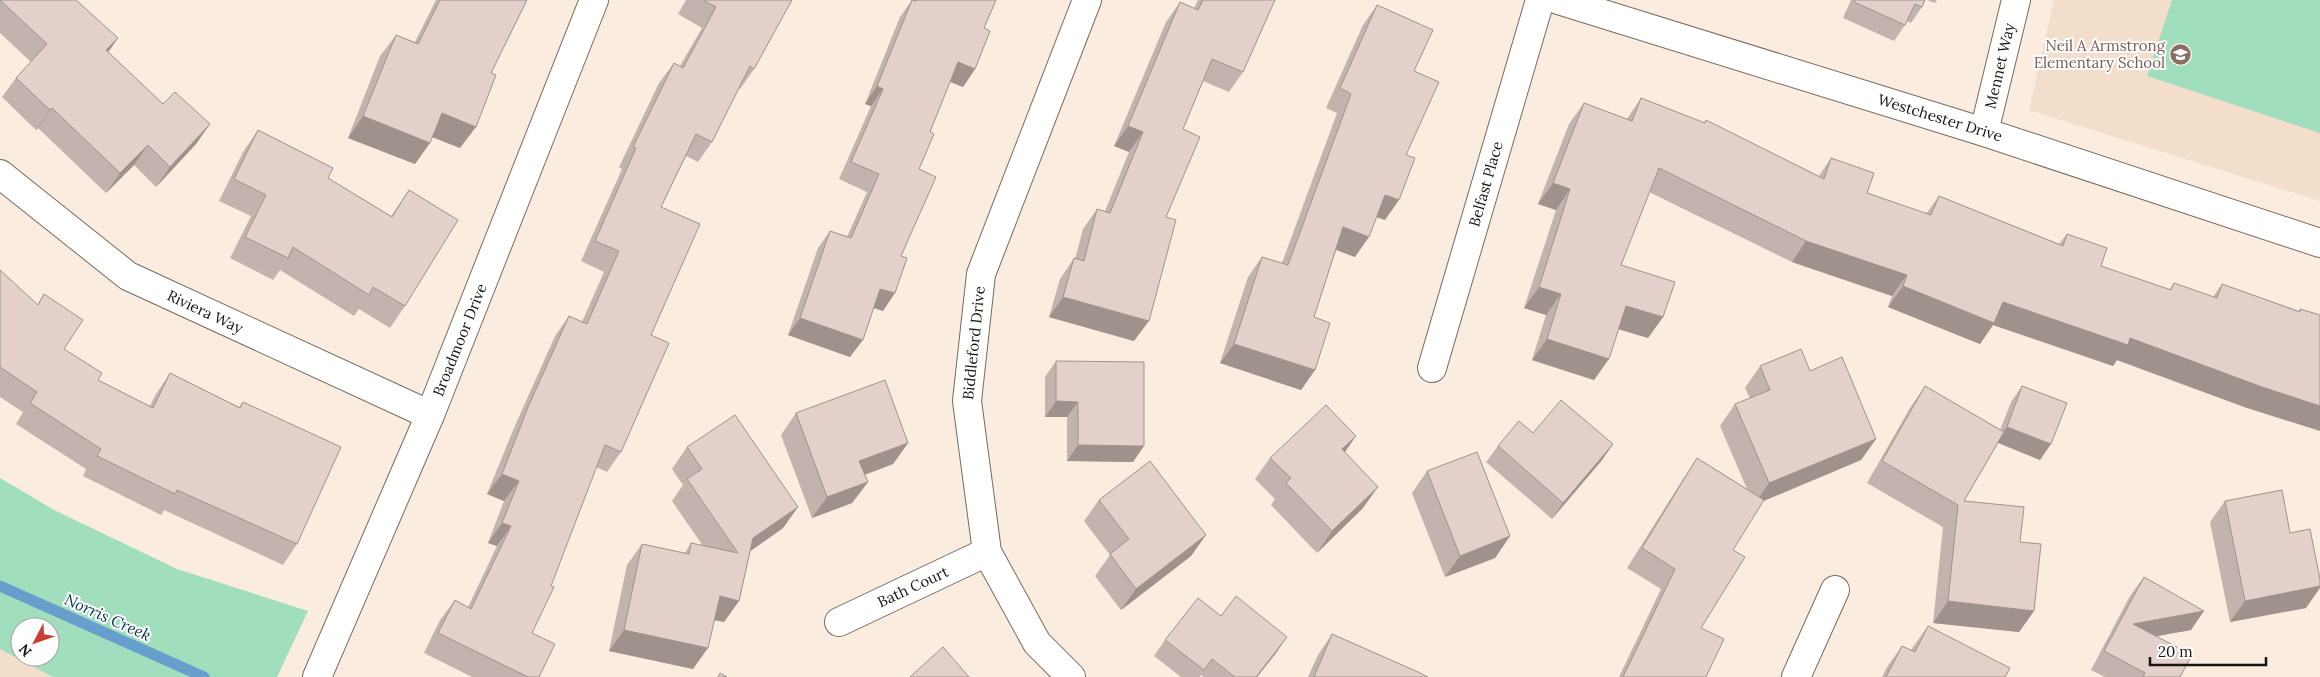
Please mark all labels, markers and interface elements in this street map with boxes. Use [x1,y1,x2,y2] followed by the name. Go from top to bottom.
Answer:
[1980,21,2019,111] street label: Mennet Way
[2034,36,2166,72] place label: Neil A Armstrong Elementary School
[2169,43,2193,67] school or university icon: Neil A Armstrong Elementary School
[1876,90,2005,145] street label: Westchester Drive
[1464,139,1507,229] street label: Belfast Place
[428,281,491,399] street label: Broadmoor Drive
[958,285,989,401] street label: Biddleford Drive
[164,286,246,337] street label: Riviera Way
[874,562,952,611] street label: Bath Court
[62,589,154,645] water label: Norris Creek
[10,617,60,667] north arrow
[2150,634,2266,666] scale bar
[15,640,36,661] text: N
[2158,642,2193,661] text: 20 m

